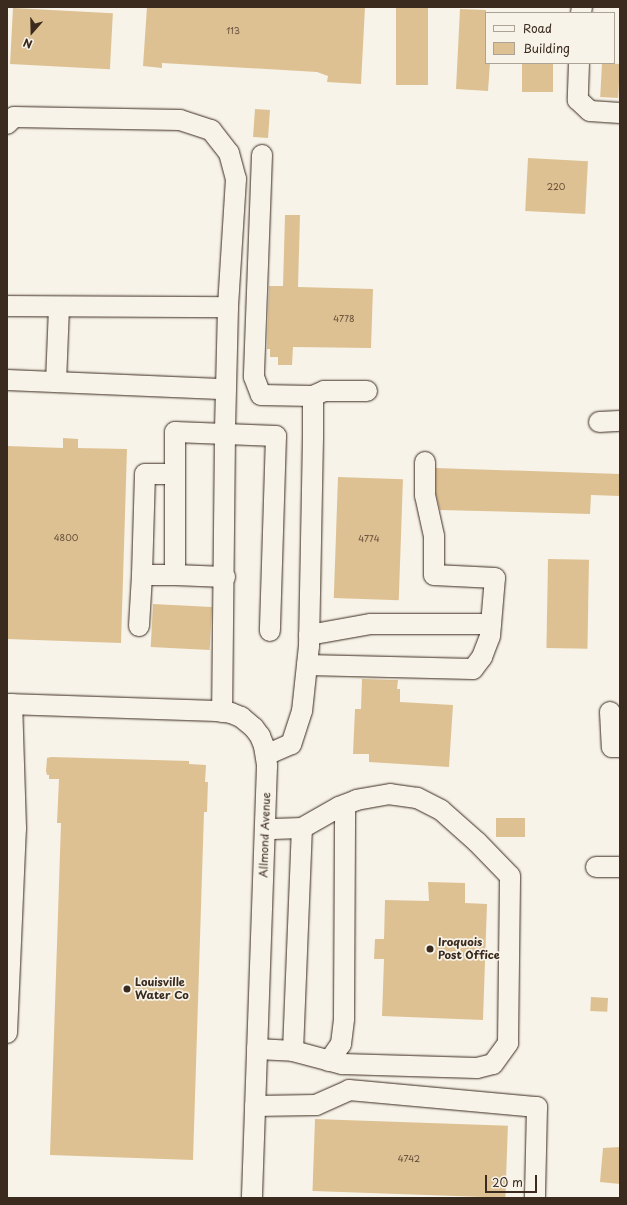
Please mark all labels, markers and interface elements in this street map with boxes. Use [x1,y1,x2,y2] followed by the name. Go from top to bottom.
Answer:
[12,12,52,52] north arrow
[485,12,615,64] legend
[523,19,552,37] text: Road
[226,25,240,35] house number: 113
[21,34,35,53] text: N
[523,39,570,57] text: Building
[547,181,565,191] house number: 220
[333,313,355,323] house number: 4778
[54,532,78,542] house number: 4800
[358,533,380,543] house number: 4774
[257,792,273,878] street label: Allmond Avenue
[438,936,500,962] place label: Iroquois Post Office
[425,944,435,954] marker: Iroquois Post Office
[135,976,189,1002] place label: Louisville Water Co
[122,984,132,994] marker: Louisville Water Co
[398,1153,420,1163] house number: 4742
[487,1167,539,1193] scale bar
[492,1173,523,1191] text: 20 m

